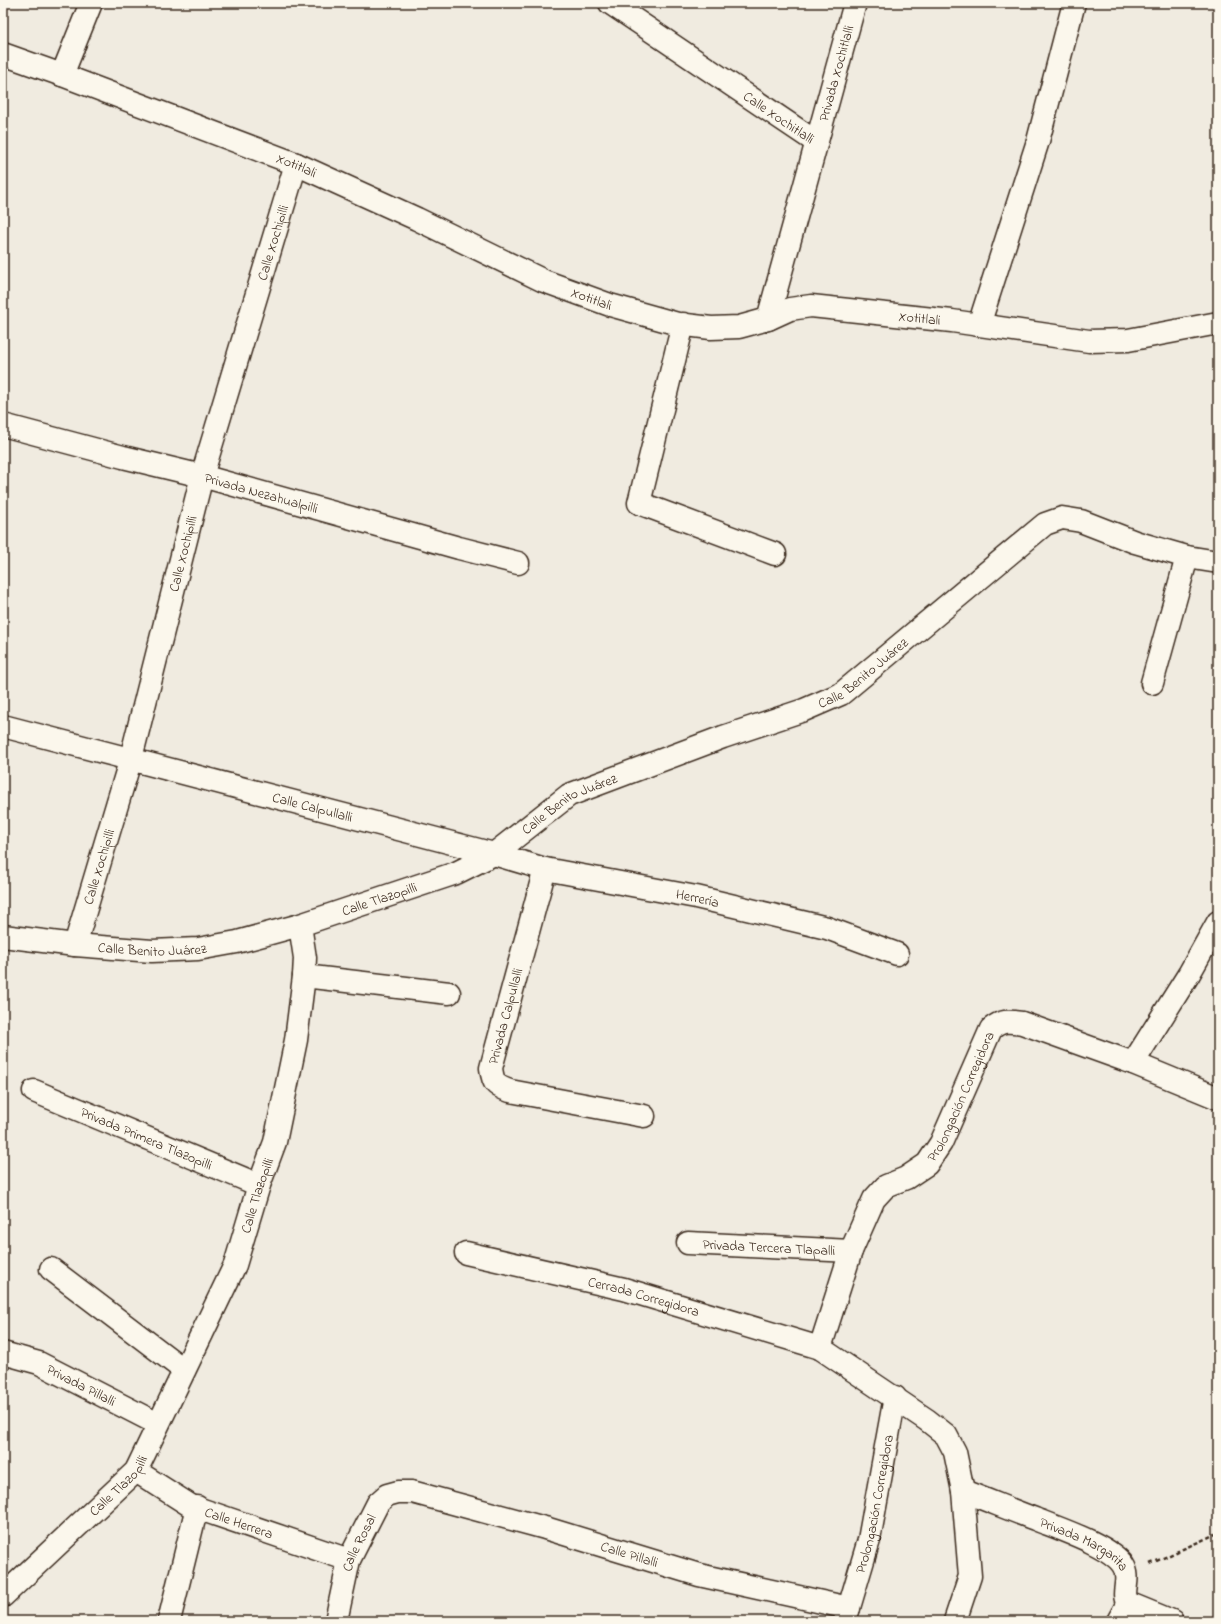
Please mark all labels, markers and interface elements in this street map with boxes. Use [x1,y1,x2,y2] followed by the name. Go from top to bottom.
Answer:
[814,23,860,124] street label: Privada Xochitlalli
[738,87,818,150] street label: Calle Xochitlalli
[273,148,320,184] street label: Xotitlali
[253,202,295,283] street label: Calle Xochipilli
[568,283,614,317] street label: Xotitlali
[897,306,942,332] street label: Xotitlali
[202,468,320,520] street label: Privada Nezahualpilli
[164,514,204,594] street label: Calle Xochipilli
[815,633,914,715] street label: Calle Benito Juárez
[518,769,621,840] street label: Calle Benito Juárez
[270,788,355,829] street label: Calle Calpullalli
[79,827,121,907] street label: Calle Xochipilli
[339,878,420,922] street label: Calle Tlazopilli
[674,884,721,914] street label: Herrería
[97,938,209,963] street label: Calle Benito Juárez
[484,966,529,1067] street label: Privada Calpullalli
[922,1028,1001,1166] street label: Prolongación Corregidora
[77,1102,215,1176] street label: Privada Primera Tlazopilli
[236,1155,280,1236] street label: Calle Tlazopilli
[702,1235,836,1262] street label: Privada Tercera Tlapalli
[586,1272,702,1323] street label: Cerrada Corregidora
[42,1360,119,1413] street label: Privada Pillalli
[851,1433,900,1576] street label: Prolongación Corregidora
[85,1452,154,1522] street label: Calle Tlazopilli
[202,1502,276,1545] street label: Calle Herrera
[338,1511,383,1574] street label: Calle Rosal
[1036,1513,1133,1575] street label: Privada Margarita
[598,1537,660,1574] street label: Calle Pillalli

